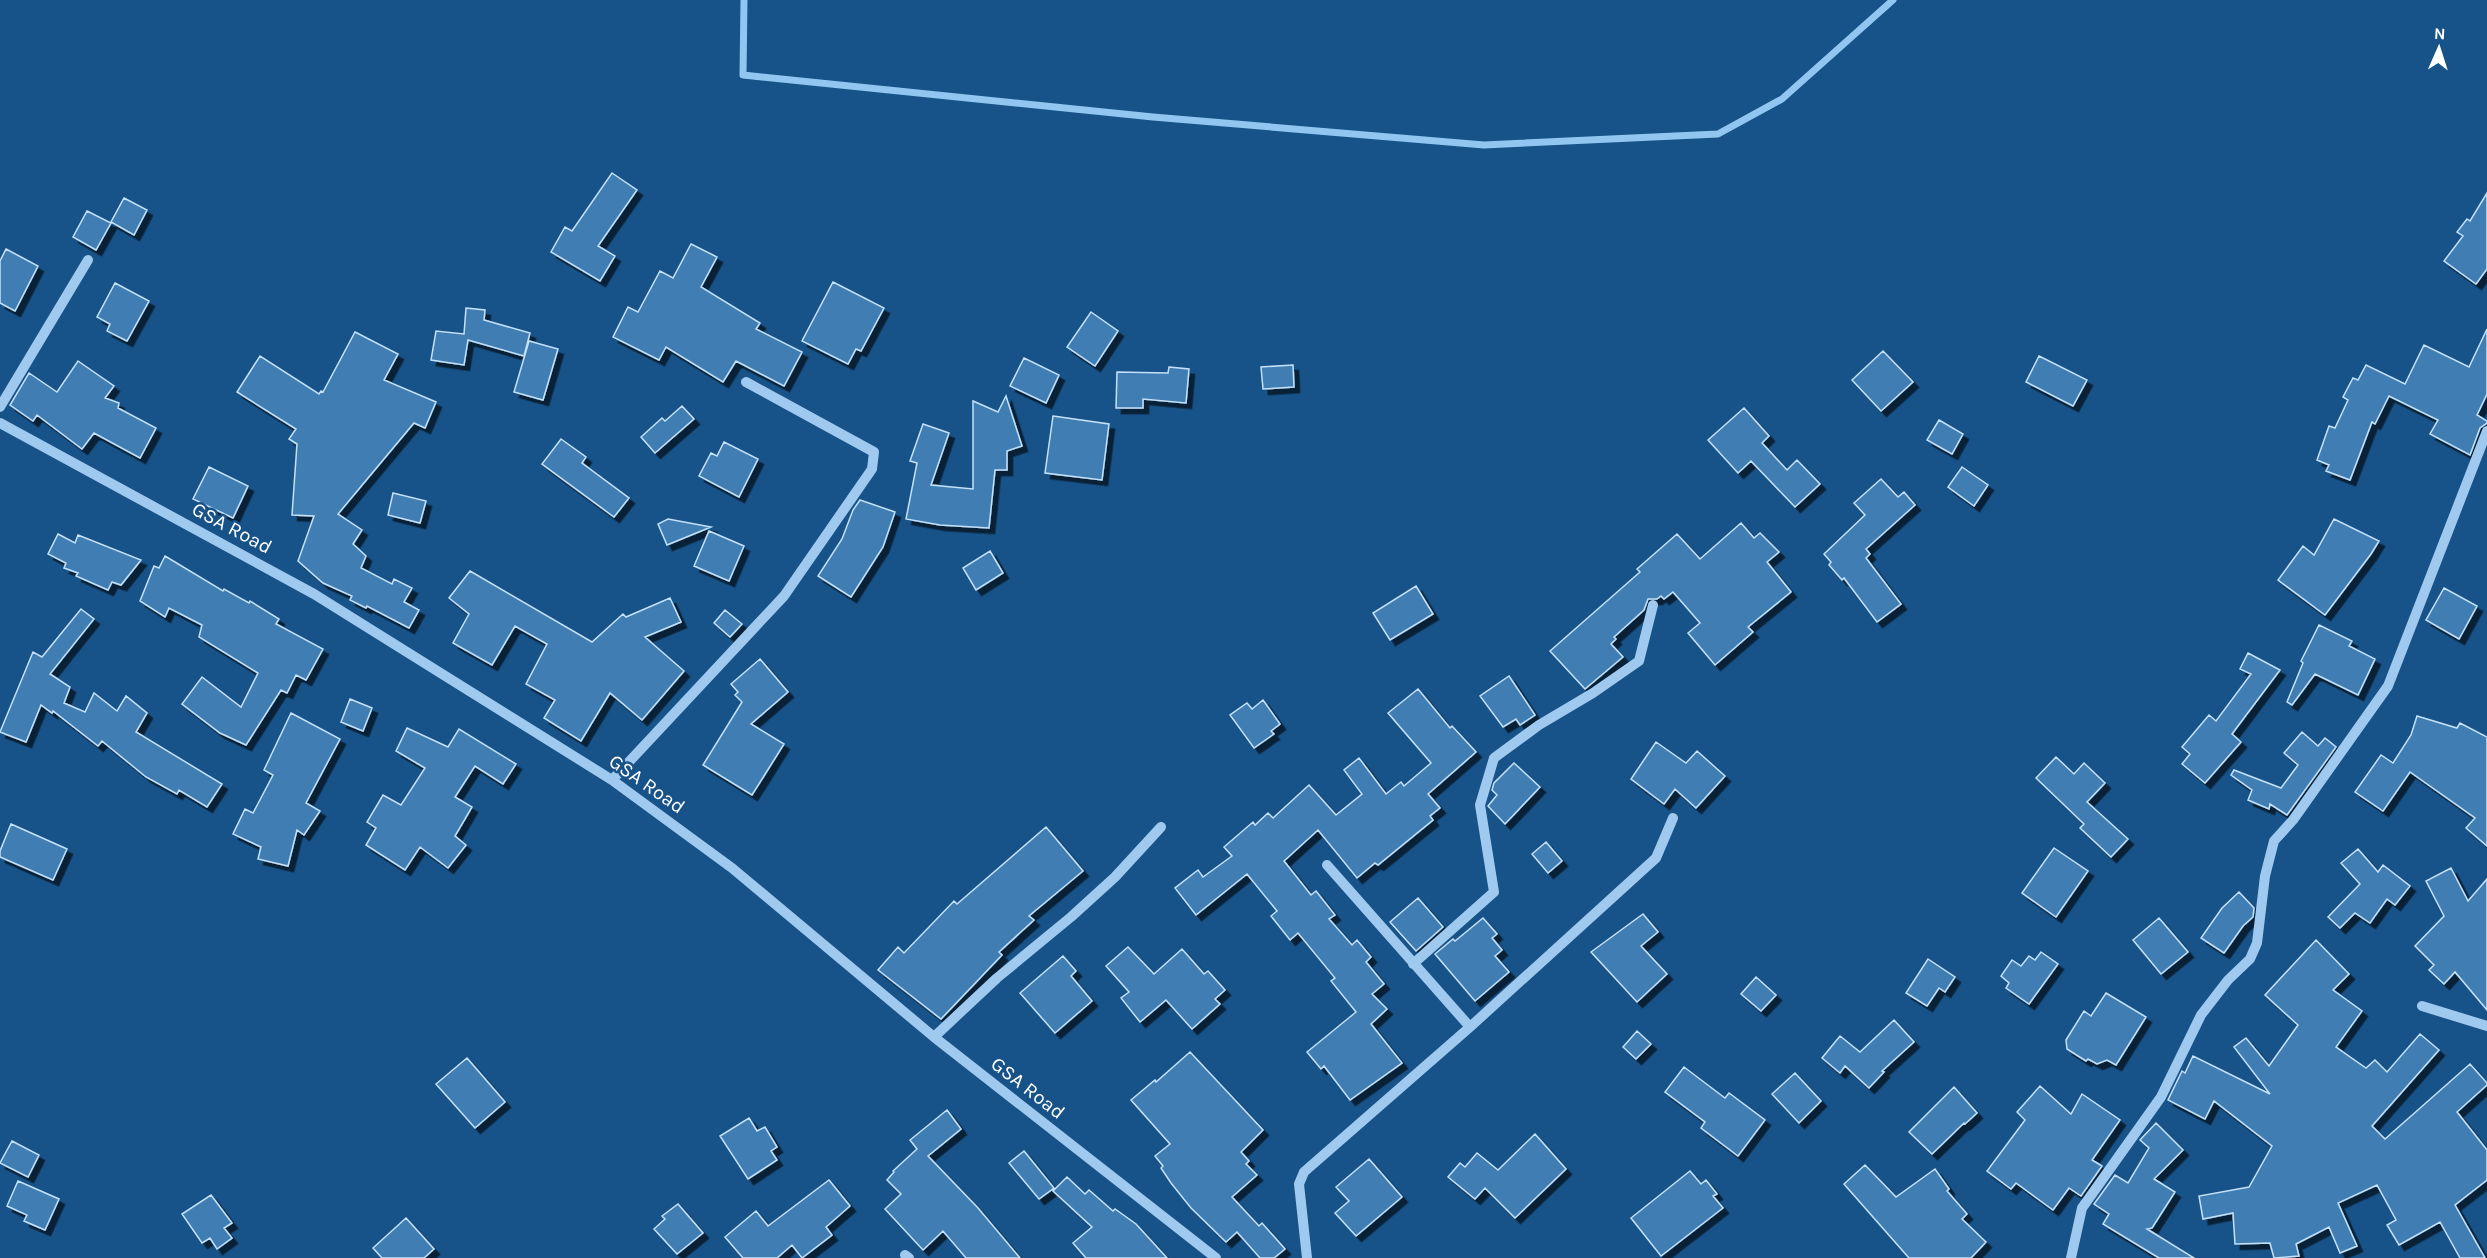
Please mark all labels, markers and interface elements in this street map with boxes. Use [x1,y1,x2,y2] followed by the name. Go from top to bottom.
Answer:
[2409,18,2469,78] north arrow
[2434,24,2446,43] text: N
[188,497,276,559] street label: GSA Road
[605,750,689,818] street label: GSA Road
[987,1052,1069,1124] street label: GSA Road

